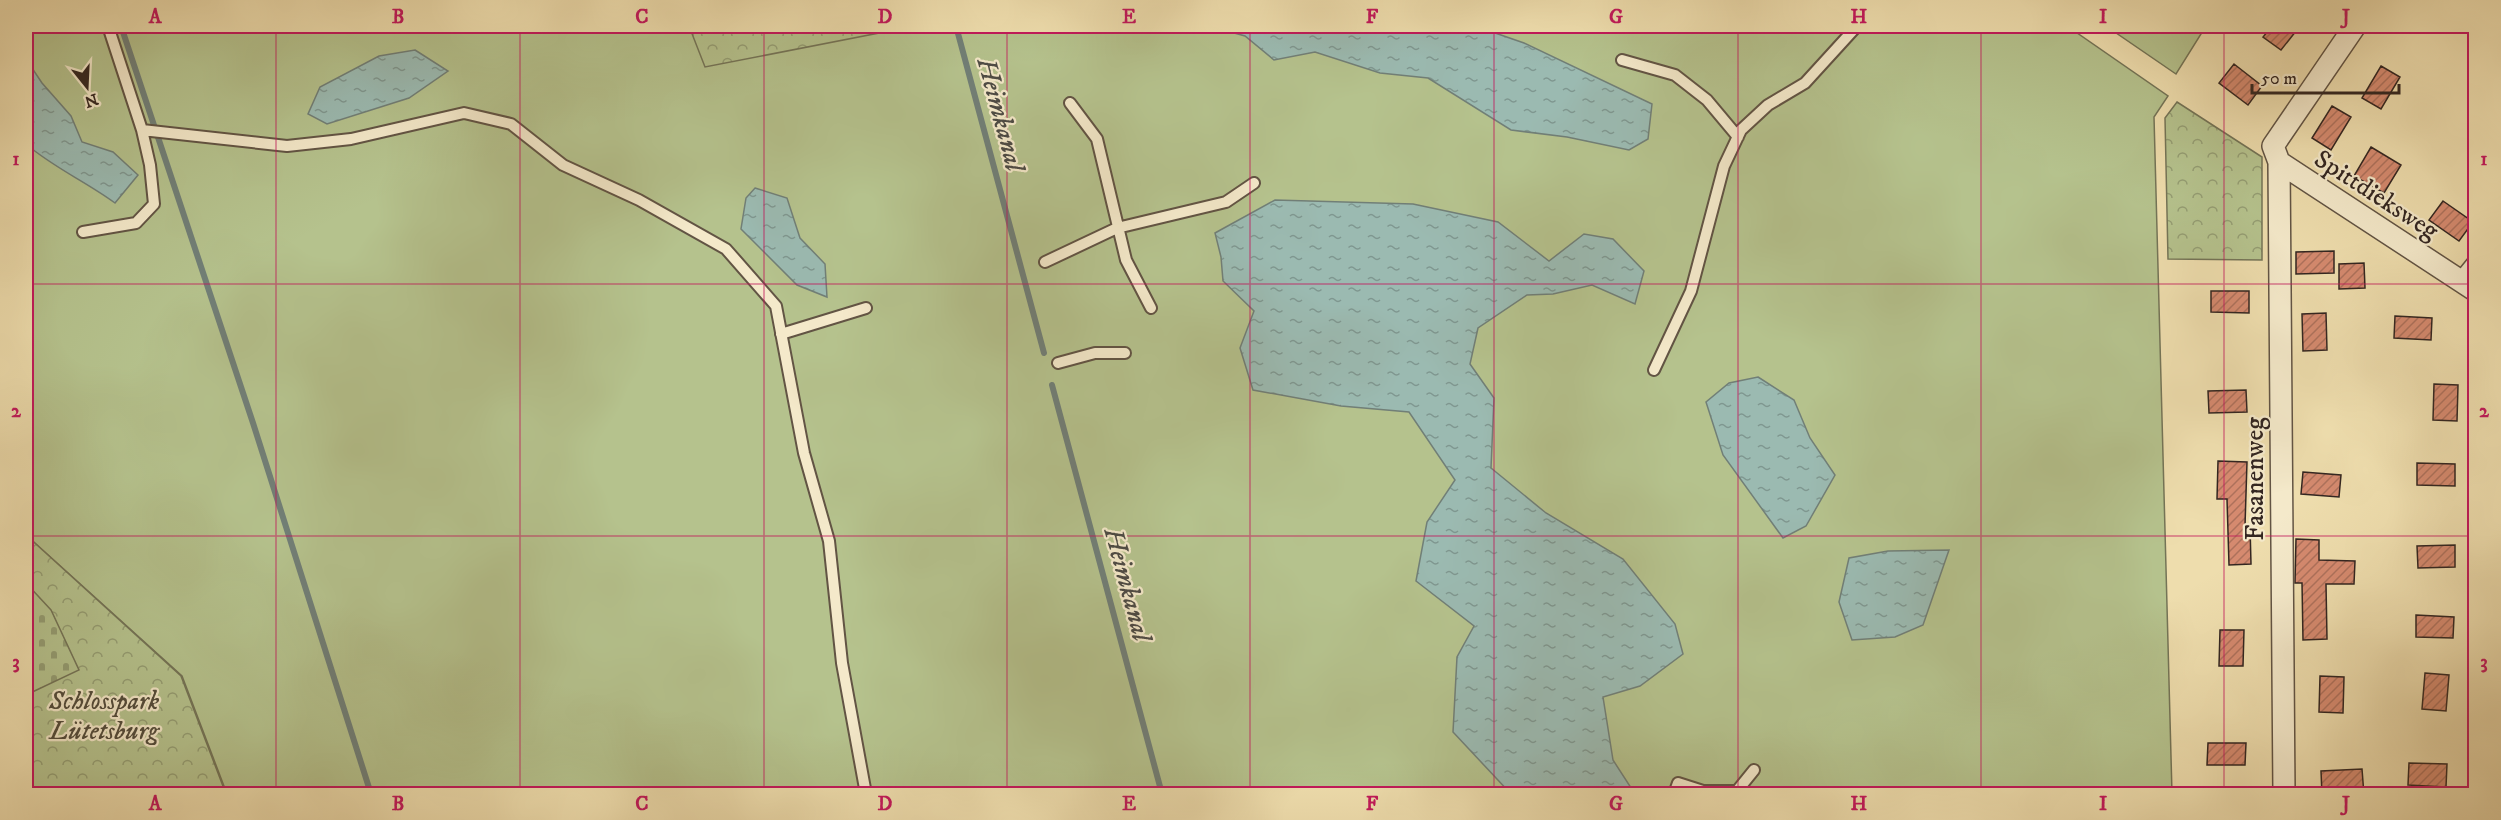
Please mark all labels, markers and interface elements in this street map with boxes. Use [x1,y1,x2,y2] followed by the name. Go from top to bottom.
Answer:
[148,5,163,30] text: A
[392,5,404,30] text: B
[635,5,649,30] text: C
[878,5,893,30] text: D
[1122,5,1136,30] text: E
[1366,5,1379,30] text: F
[1609,5,1623,30] text: G
[1851,5,1868,30] text: H
[2099,5,2107,30] text: I
[2340,5,2350,30] text: J
[968,53,1032,178] water label: Heimkanal
[57,57,117,117] north arrow
[2252,57,2399,95] scale bar
[2261,68,2297,90] text: 50 m
[82,89,101,112] text: N
[2308,143,2445,248] street label: Spittdieksweg
[12,147,20,172] text: 1
[2480,147,2488,172] text: 1
[11,399,22,424] text: 2
[2479,399,2490,424] text: 2
[2239,417,2272,541] street label: Fasanenweg
[1095,523,1159,648] water label: Heimkanal
[12,650,20,675] text: 3
[2480,650,2488,675] text: 3
[48,685,161,748] park label: Schlosspark Lütetsburg
[148,792,163,817] text: A
[392,792,404,817] text: B
[635,792,649,817] text: C
[878,792,893,817] text: D
[1122,792,1136,817] text: E
[1366,792,1379,817] text: F
[1609,792,1623,817] text: G
[1851,792,1868,817] text: H
[2099,792,2107,817] text: I
[2340,792,2350,817] text: J

